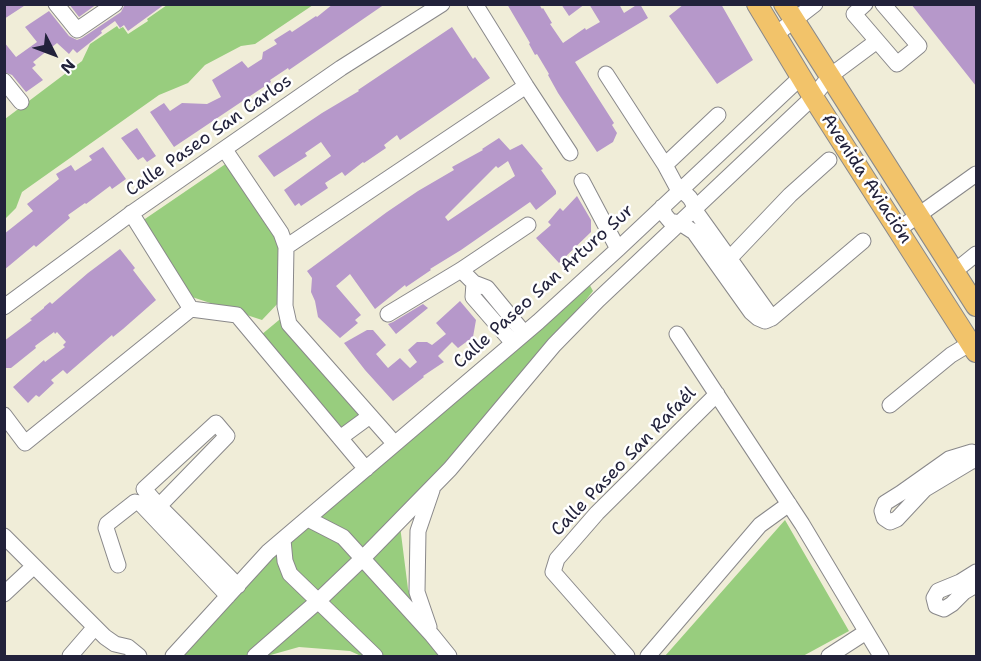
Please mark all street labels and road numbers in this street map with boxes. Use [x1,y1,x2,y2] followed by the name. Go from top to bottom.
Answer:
[122,70,296,202] street label: Calle Paseo San Carlos
[816,110,916,248] street label: Avenida Aviación
[449,200,639,374] street label: Calle Paseo San Arturo Sur
[547,383,701,541] street label: Calle Paseo San Rafaél

